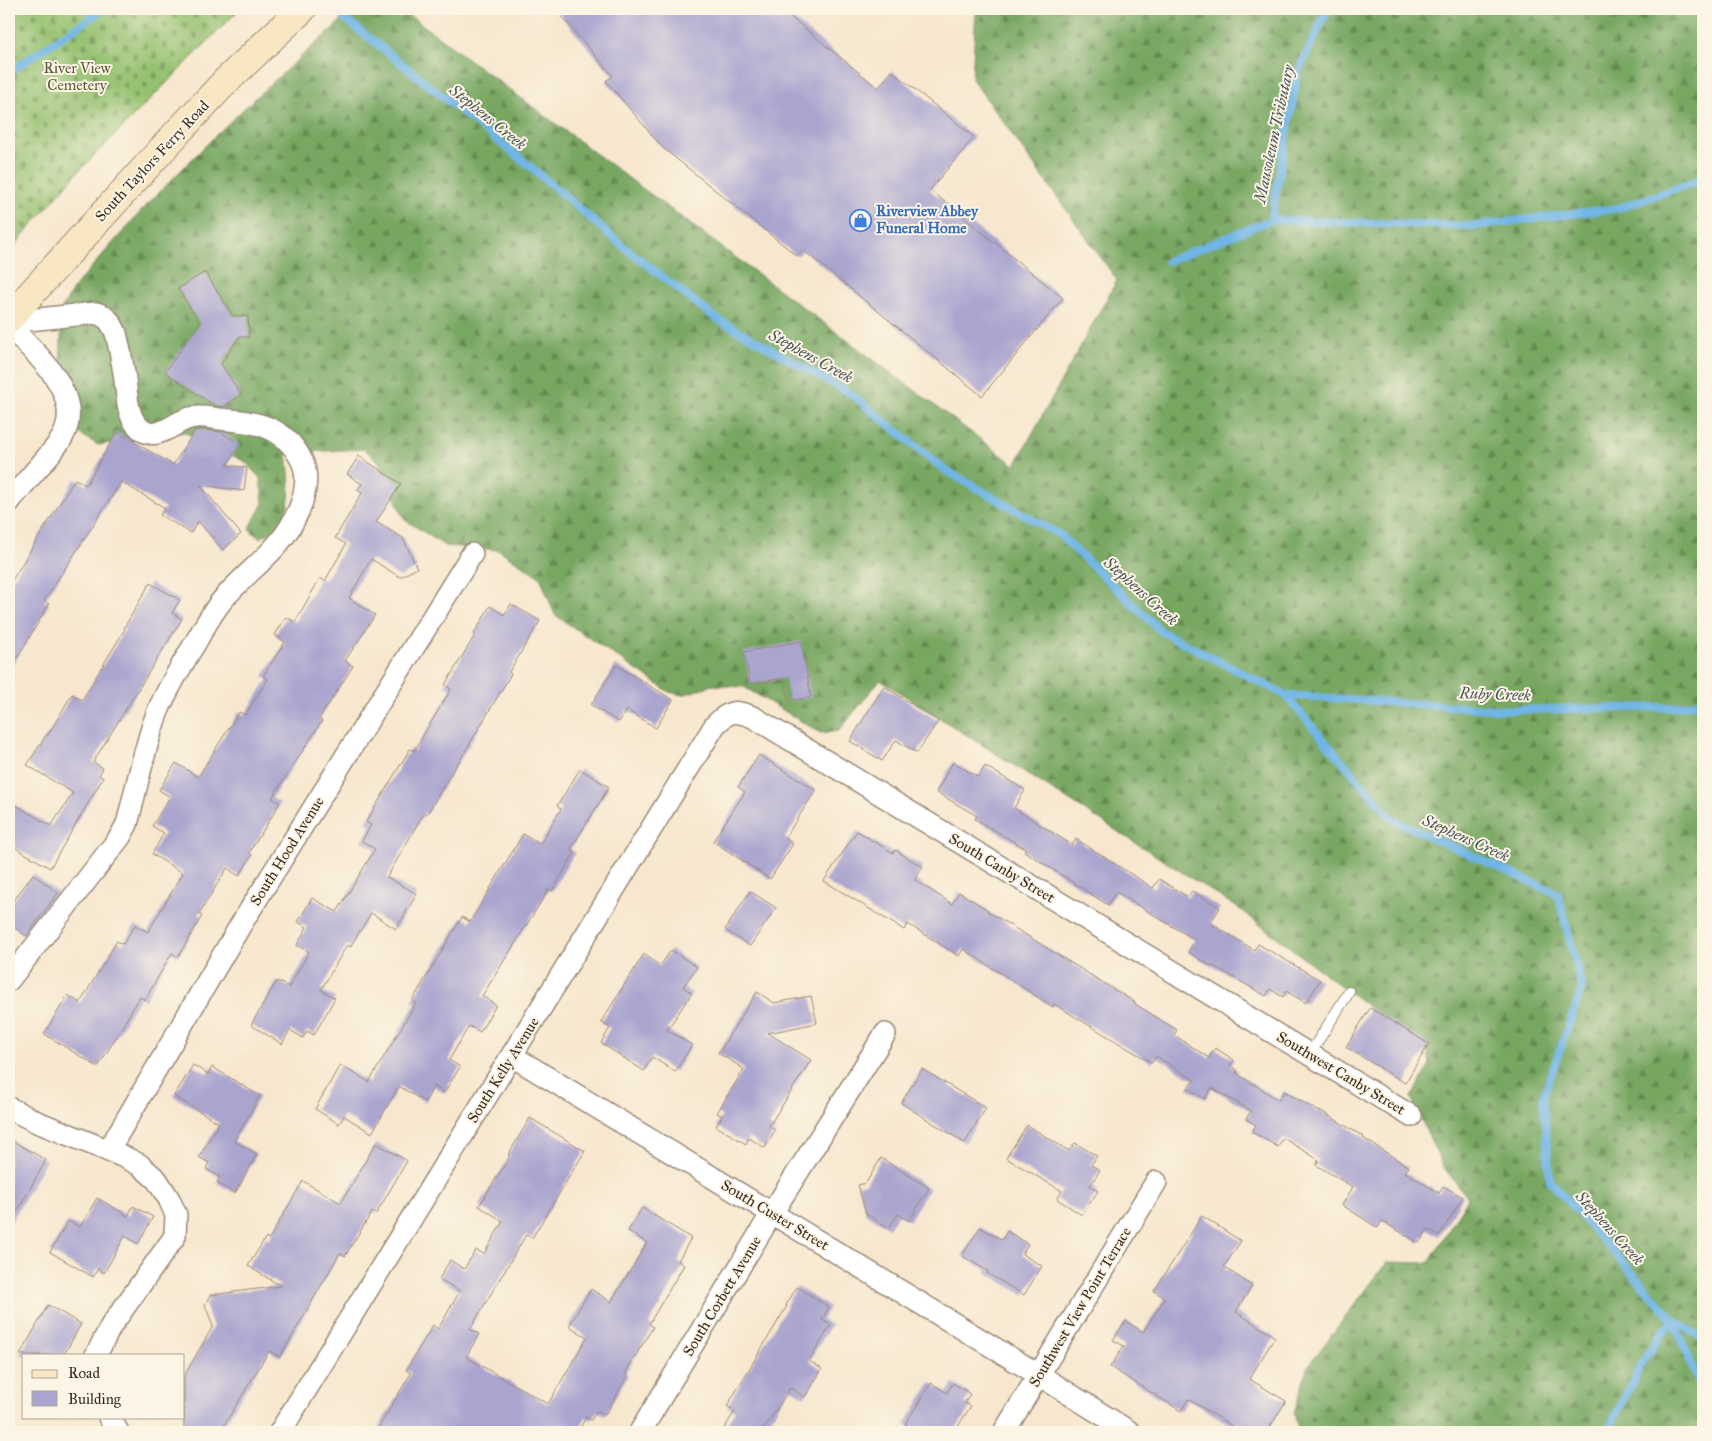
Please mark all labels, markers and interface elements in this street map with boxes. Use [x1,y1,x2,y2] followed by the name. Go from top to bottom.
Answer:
[43,59,111,94] park label: River View Cemetery
[1250,62,1298,207] water label: Mausoleum Tributary
[444,80,530,154] water label: Stephens Creek
[91,96,213,225] street label: South Taylors Ferry Road
[876,202,979,237] place label: Riverview Abbey Funeral Home
[848,208,872,232] shop icon: Riverview Abbey Funeral Home
[764,325,856,388] water label: Stephens Creek
[1099,552,1182,630] water label: Stephens Creek
[1458,683,1531,705] water label: Ruby Creek
[246,793,328,909] street label: South Hood Avenue
[1418,810,1512,867] water label: Stephens Creek
[946,829,1059,907] street label: South Canby Street
[463,1014,543,1126] street label: South Kelly Avenue
[1273,1027,1409,1119] street label: Southwest Canby Street
[718,1176,833,1255] street label: South Custer Street
[1570,1186,1648,1270] water label: Stephens Creek
[1025,1224,1135,1390] street label: Southwest View Point Terrace
[679,1233,765,1359] street label: South Corbett Avenue
[22,1354,185,1418] legend
[68,1364,100,1382] text: Road
[68,1390,122,1408] text: Building

